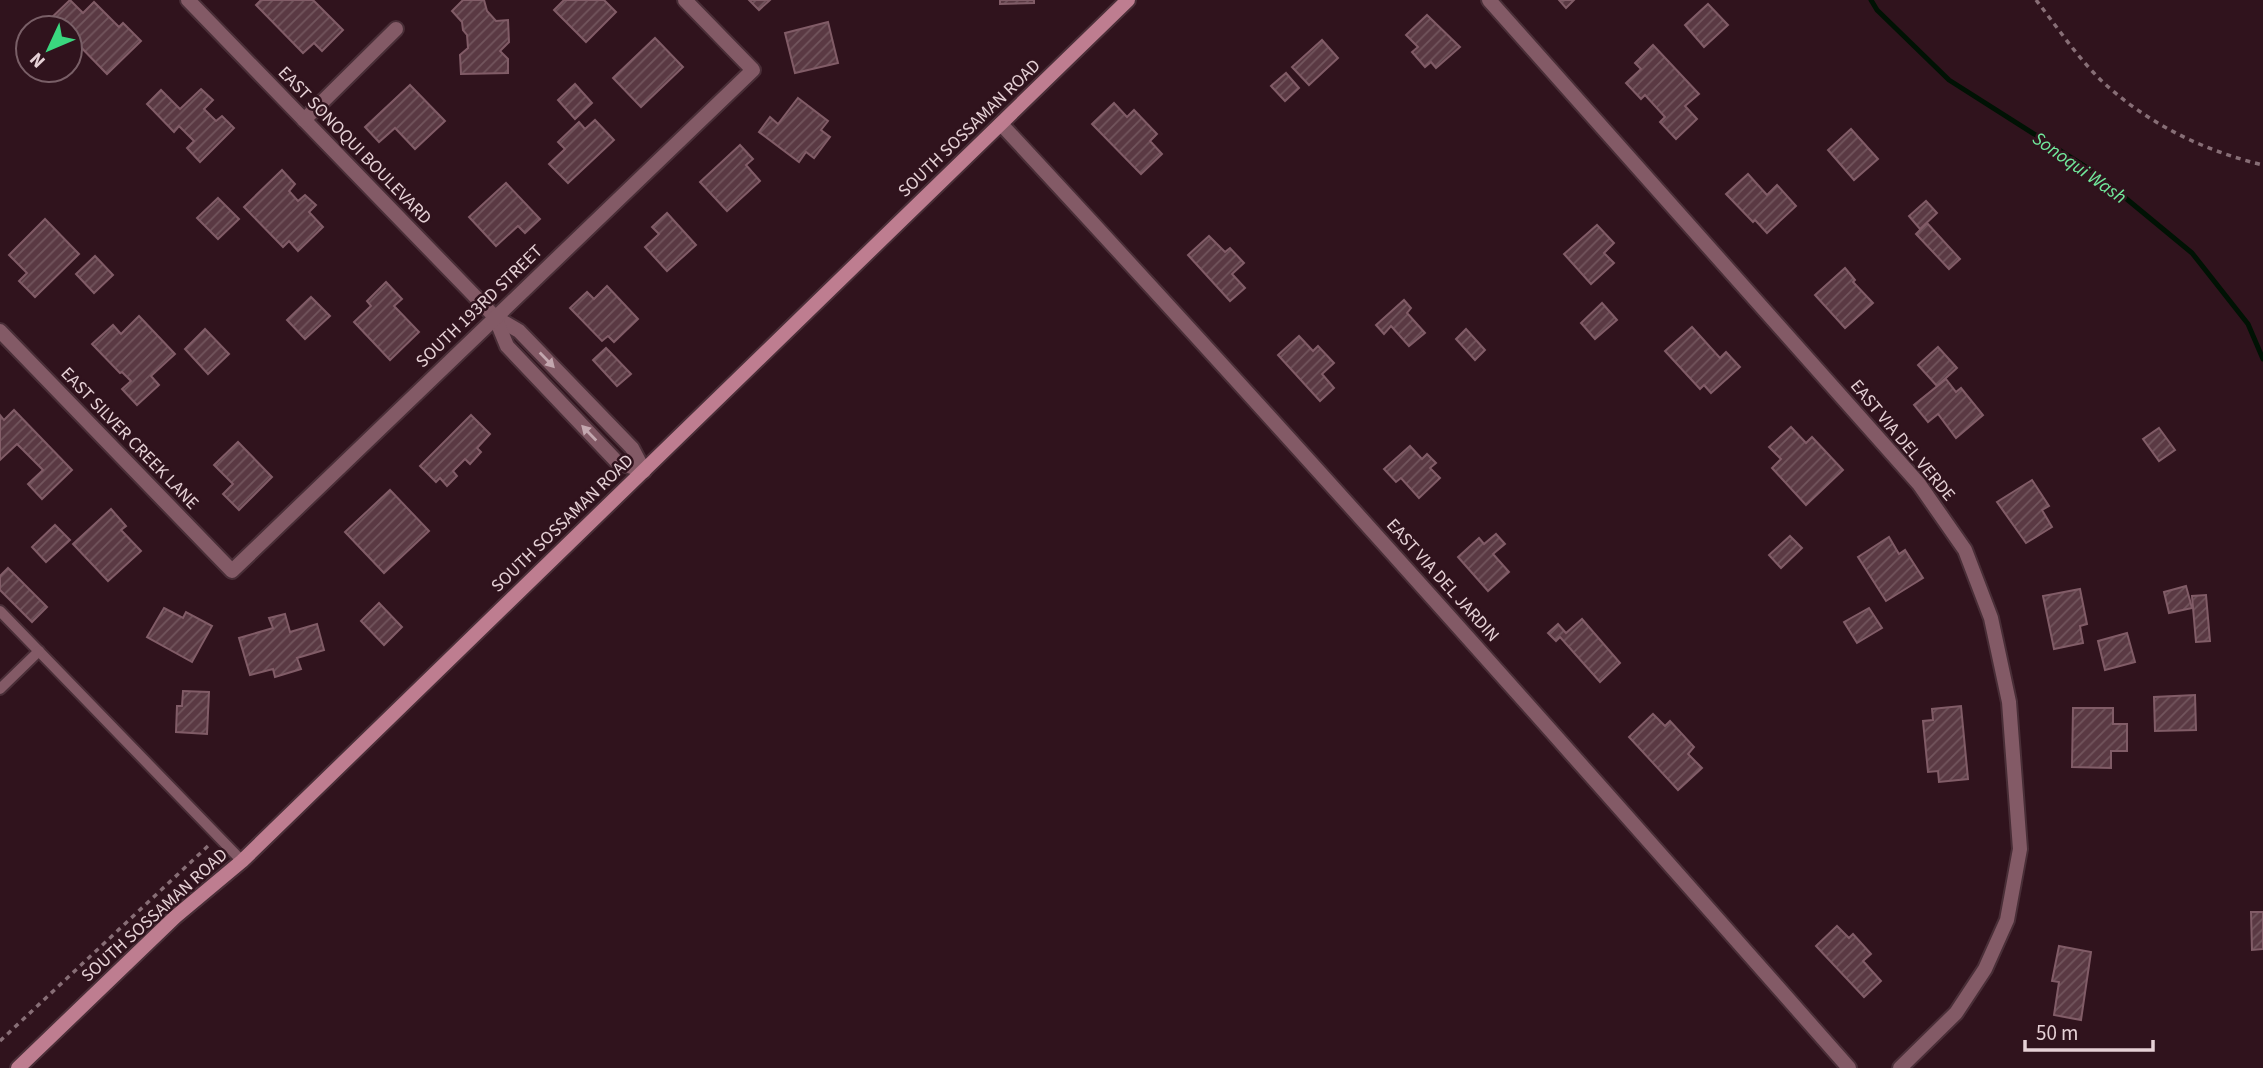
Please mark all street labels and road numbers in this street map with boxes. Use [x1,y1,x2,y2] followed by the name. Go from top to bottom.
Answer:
[893,54,1046,203] street label: SOUTH SOSSAMAN ROAD
[272,61,437,230] street label: EAST SONOQUI BOULEVARD
[410,239,549,374] street label: SOUTH 193RD STREET
[55,362,204,515] street label: EAST SILVER CREEK LANE
[1844,374,1961,506] street label: EAST VIA DEL VERDE
[486,449,639,598] street label: SOUTH SOSSAMAN ROAD
[1380,513,1505,647] street label: EAST VIA DEL JARDIN
[76,843,233,988] street label: SOUTH SOSSAMAN ROAD

